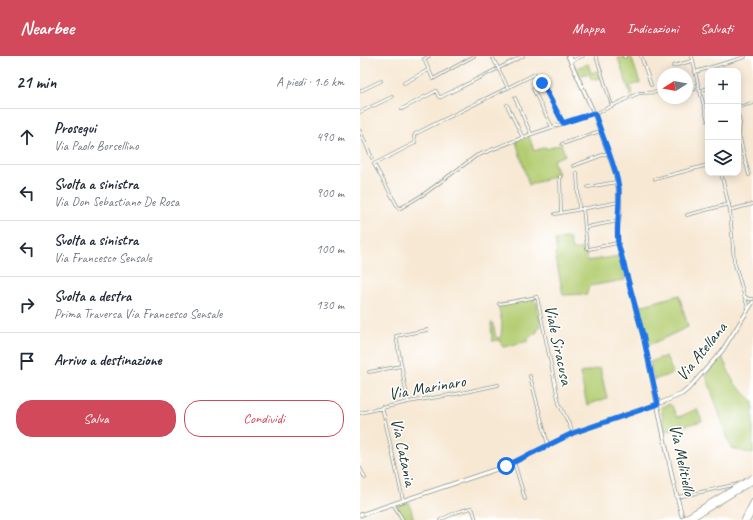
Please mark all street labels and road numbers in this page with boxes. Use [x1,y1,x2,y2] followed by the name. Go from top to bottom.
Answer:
[540,303,578,388] street label: Viale Siracusa
[671,317,732,385] street label: Via Atellana
[387,370,468,405] street label: Via Marinaro
[386,416,421,490] street label: Via Catania
[665,423,701,499] street label: Via Melitiello

